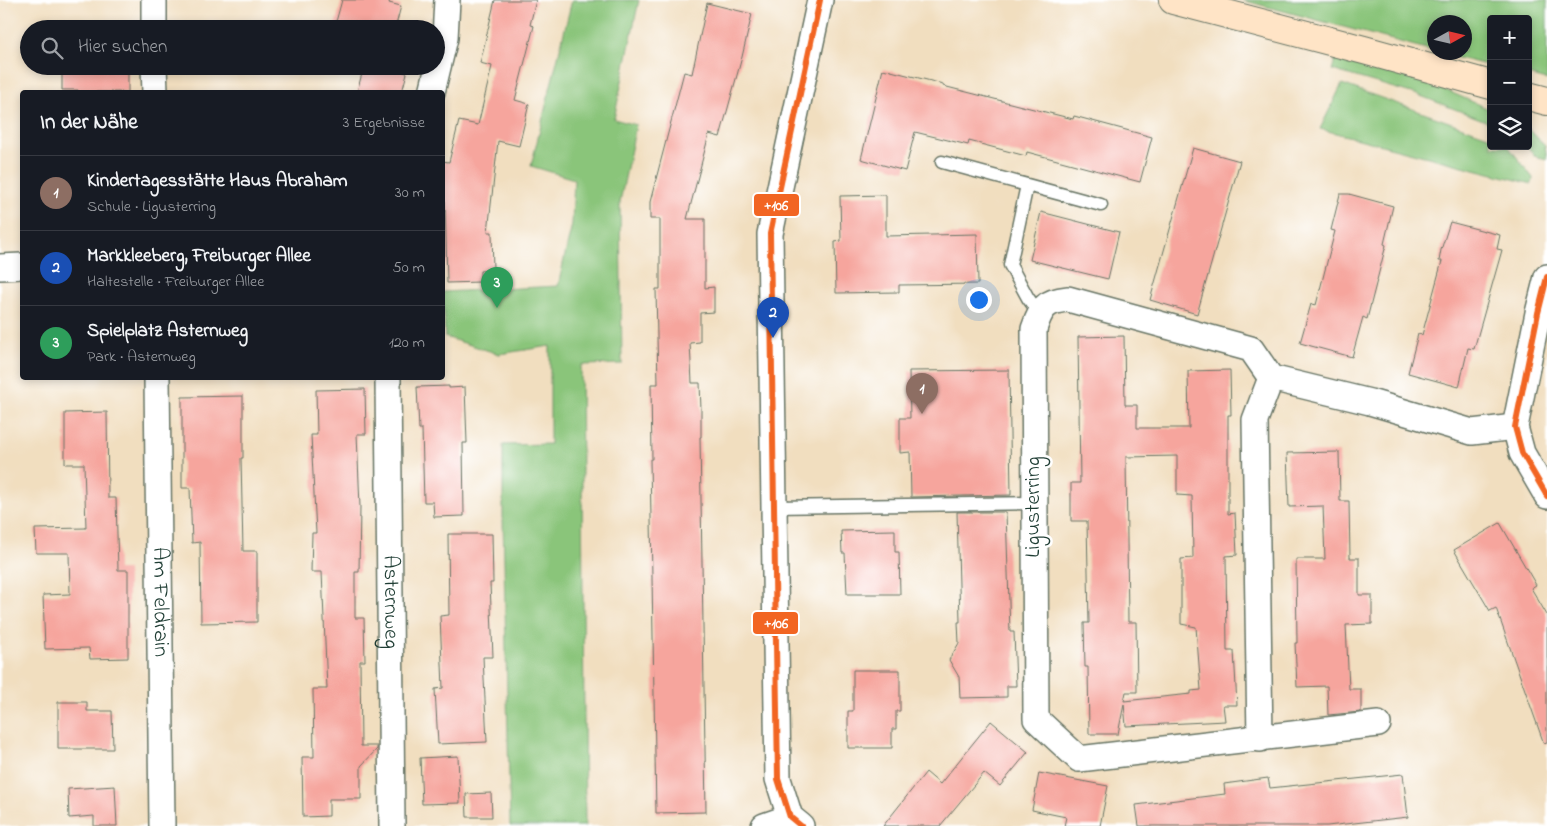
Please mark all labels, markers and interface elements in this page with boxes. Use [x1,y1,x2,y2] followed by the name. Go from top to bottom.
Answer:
[1427,15,1472,60] north arrow
[1487,15,1532,150] map controls
[1487,15,1532,60] button: +
[20,20,445,75] search box
[38,34,66,62] icon: search
[78,34,167,61] text: Hier suchen
[1487,60,1532,105] button: −
[1487,105,1532,150] button: layers
[40,108,138,138] text: In der Nähe
[343,111,425,135] text: 3 Ergebnisse
[87,168,348,195] text: Kindertagesstätte Haus Abraham
[53,181,59,205] text: 1
[395,181,425,205] text: 30 m
[753,193,800,217] line badge: +106
[87,195,216,219] text: Schule · Ligusterring
[764,196,789,217] text: +106
[87,243,311,270] text: Markkleeberg, Freiburger Allee
[52,256,60,280] text: 2
[393,256,425,280] text: 50 m
[481,267,513,308] pin: 3
[87,270,264,294] text: Haltestelle · Freiburger Allee
[966,287,992,313] your location
[757,297,789,338] pin: 2
[87,318,248,345] text: Spielplatz Asternweg
[53,331,59,355] text: 3
[389,331,425,355] text: 120 m
[87,345,196,369] text: Park · Asternweg
[906,373,938,414] pin: 1
[1018,456,1051,558] street label: Ligusterring
[143,547,176,657] street label: Am Feldrain
[373,555,406,649] street label: Asternweg
[752,611,799,635] line badge: +106
[764,614,789,635] text: +106

